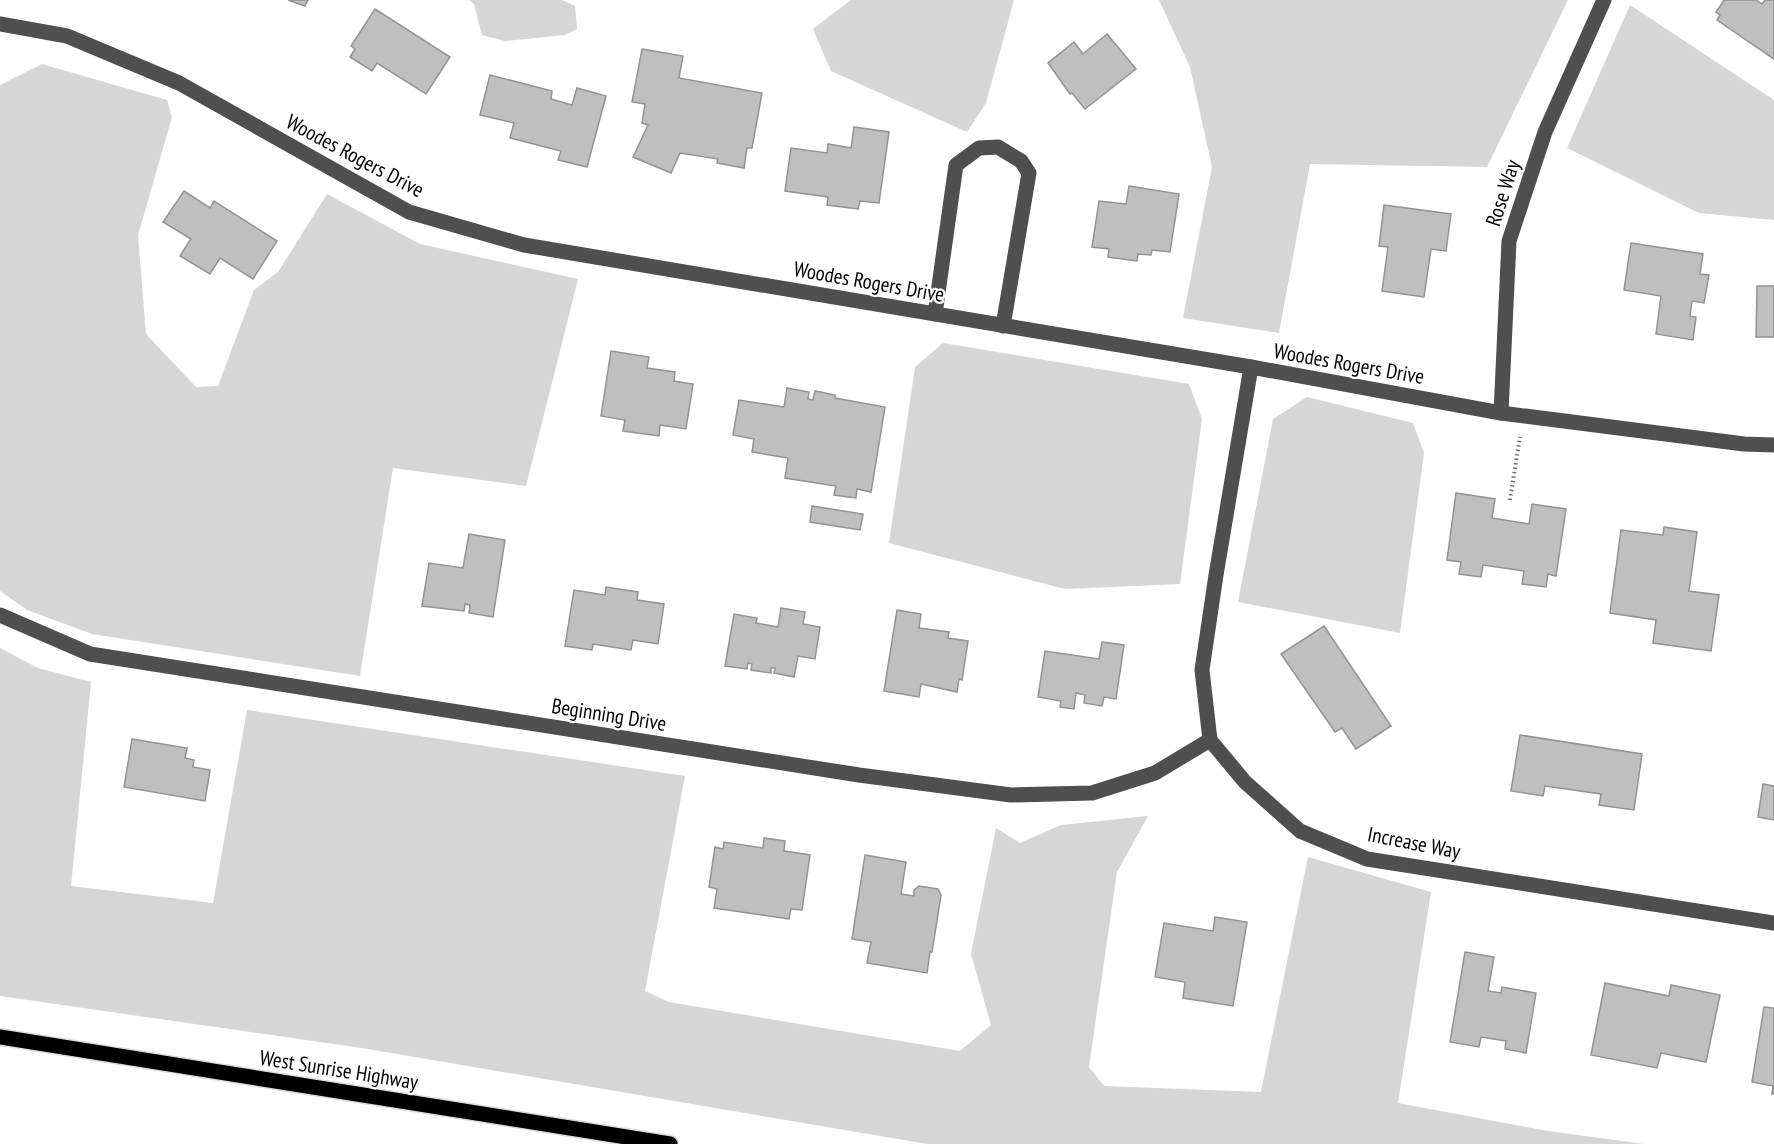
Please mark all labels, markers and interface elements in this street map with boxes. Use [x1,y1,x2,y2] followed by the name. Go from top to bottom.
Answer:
[282,108,429,203] street label: Woodes Rogers Drive
[1479,156,1526,229] street label: Rose Way
[792,255,946,308] street label: Woodes Rogers Drive
[1272,337,1426,390] street label: Woodes Rogers Drive
[550,692,668,737] street label: Beginning Drive
[1365,820,1463,865] street label: Increase Way
[258,1044,420,1095] street label: West Sunrise Highway

